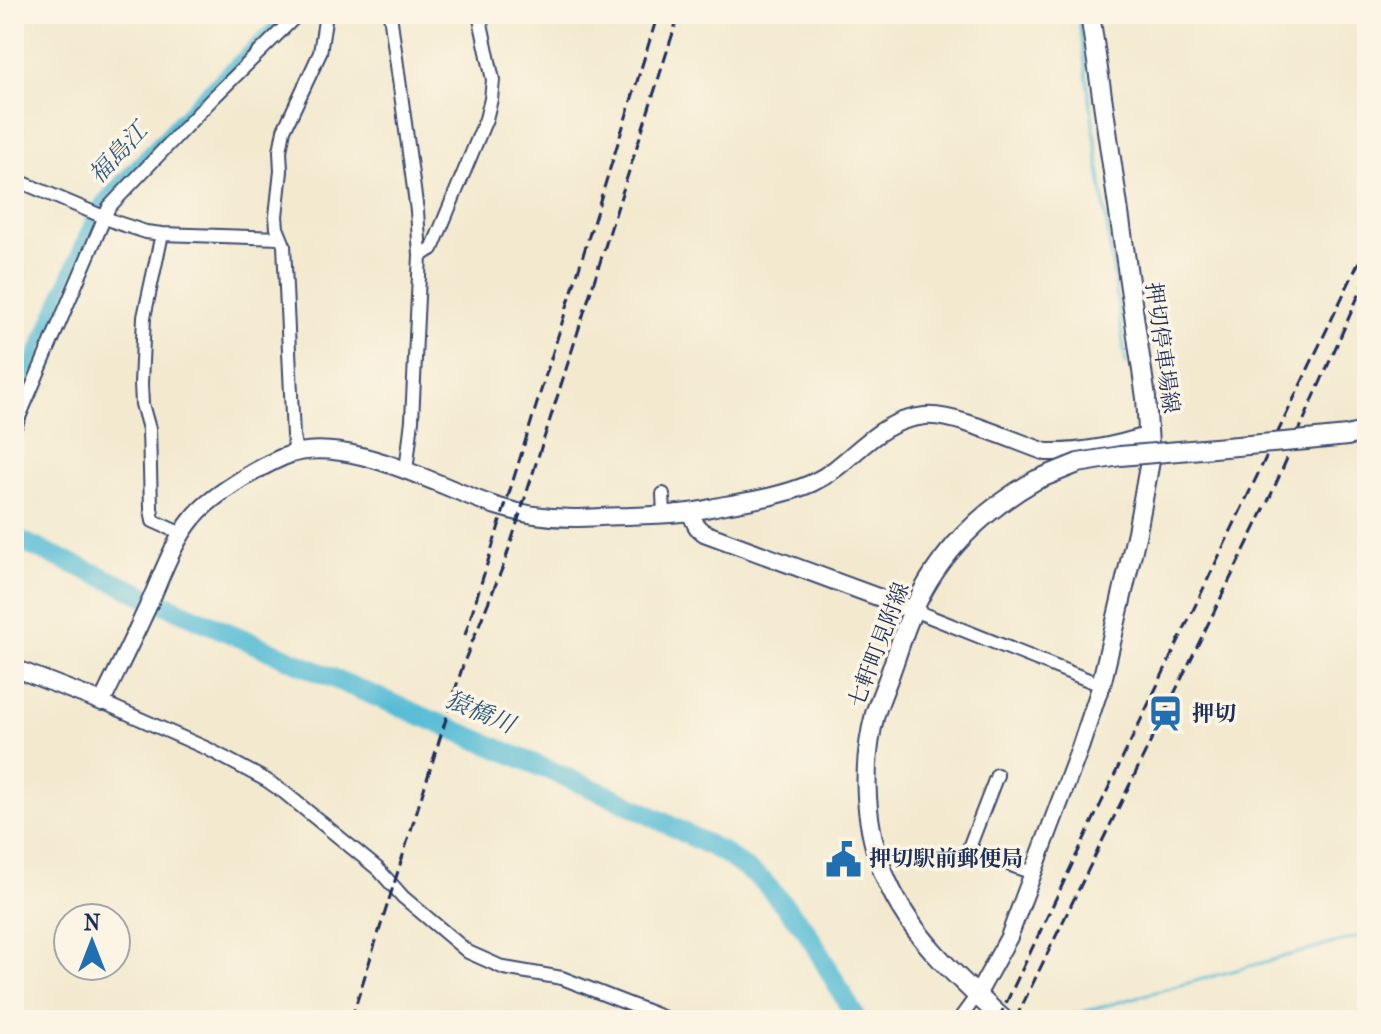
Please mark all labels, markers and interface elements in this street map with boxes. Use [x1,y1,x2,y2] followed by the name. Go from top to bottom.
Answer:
[83,115,155,189] water label: 福島江
[1140,281,1184,415] street label: 押切停車場線
[843,579,915,711] street label: 七軒町見附線
[441,685,521,740] water label: 猿橋川
[1147,695,1185,733] station icon: 押切
[1192,701,1236,727] place label: 押切
[824,840,862,878] public building icon: 押切駅前郵便局
[869,846,1023,872] place label: 押切駅前郵便局
[52,902,132,982] north arrow
[84,910,101,936] text: N

